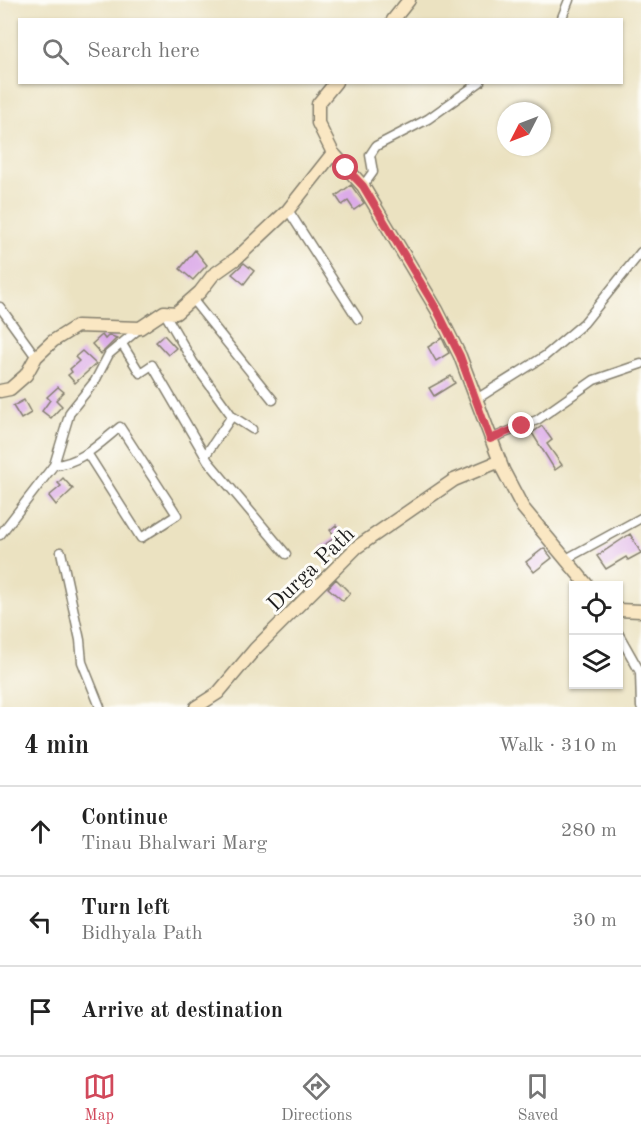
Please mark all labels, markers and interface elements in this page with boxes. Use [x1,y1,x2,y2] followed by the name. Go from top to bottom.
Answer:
[18,18,623,84] search box
[39,35,72,68] icon: search
[87,40,200,62] text: Search here
[497,102,551,156] north arrow
[332,154,358,180] route start
[508,412,534,438] route end
[264,523,359,616] street label: Durga Path
[569,581,623,689] map controls
[569,581,623,635] button: locate
[569,635,623,689] button: layers
[24,733,89,759] text: 4 min
[498,736,617,756] text: Walk · 310 m
[81,807,168,829] text: Continue
[24,815,57,848] icon: ahead
[561,821,617,841] text: 280 m
[81,834,267,854] text: Tinau Bhalwari Marg
[81,897,170,919] text: Turn left
[24,905,57,938] icon: left
[572,911,617,931] text: 30 m
[81,924,203,944] text: Bidhyala Path
[24,995,57,1028] icon: arrive
[81,1000,283,1022] text: Arrive at destination
[83,1070,116,1126] tab: Map
[281,1070,352,1126] tab: Directions
[518,1070,558,1126] tab: Saved

